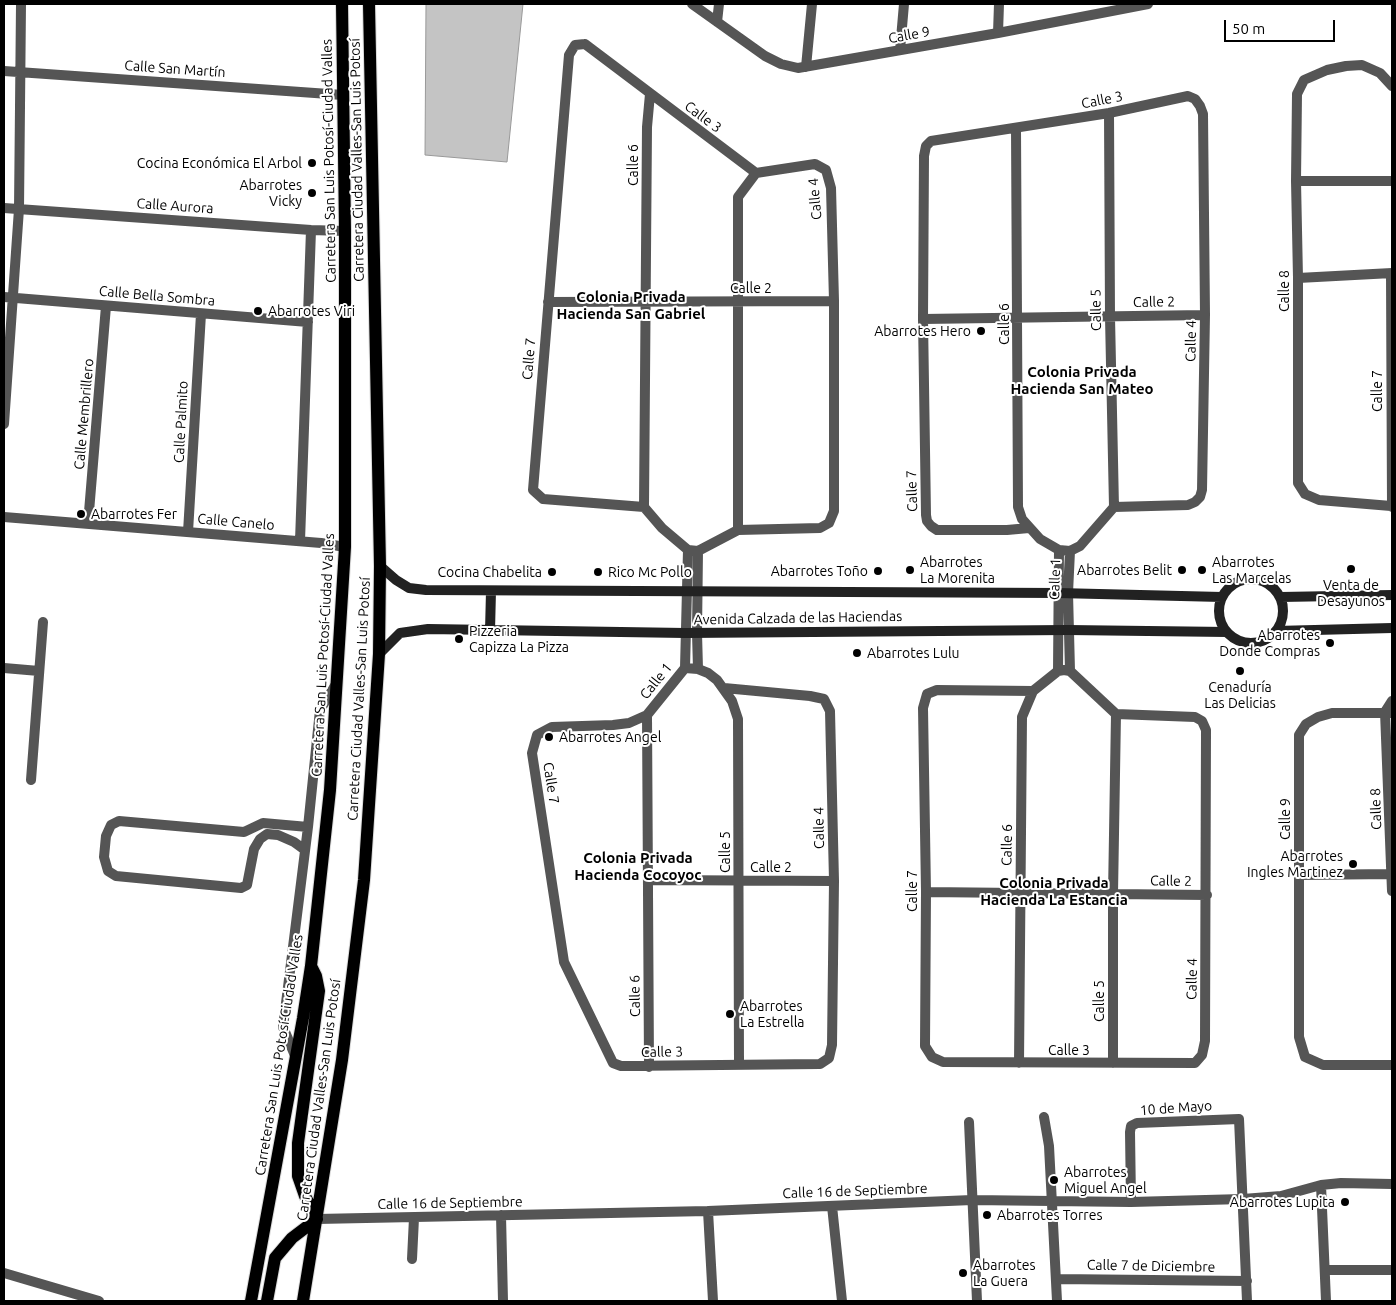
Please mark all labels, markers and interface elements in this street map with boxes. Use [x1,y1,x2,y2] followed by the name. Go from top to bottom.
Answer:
[1226,10,1337,42] scale bar
[1232,20,1265,37] text: 50 m
[887,23,931,47] street label: Calle 9
[346,38,368,282] street label: Carretera Ciudad Valles-San Luis Potosí
[318,39,340,283] street label: Carretera San Luis Potosí-Ciudad Valles
[124,57,226,81] street label: Calle San Martín
[1080,88,1124,112] street label: Calle 3
[681,98,725,136] street label: Calle 3
[625,144,641,186] street label: Calle 6
[137,155,302,171] place label: Cocina Económica El Arbol
[306,157,318,169] marker: Cocina Económica El Arbol
[239,177,302,210] place label: Abarrotes Vicky
[805,177,825,221] street label: Calle 4
[306,187,318,199] marker: Abarrotes Vicky
[136,195,214,217] street label: Calle Aurora
[1276,270,1292,312] street label: Calle 8
[730,280,772,296] street label: Calle 2
[98,283,216,309] street label: Calle Bella Sombra
[557,288,705,323] district label: Colonia Privada Hacienda San Gabriel
[1087,289,1105,331] street label: Calle 5
[1133,293,1175,311] street label: Calle 2
[268,303,355,319] place label: Abarrotes Viri
[996,303,1012,345] street label: Calle 6
[252,305,264,317] marker: Abarrotes Viri
[1182,320,1200,362] street label: Calle 4
[874,323,971,339] place label: Abarrotes Hero
[975,325,987,337] marker: Abarrotes Hero
[519,337,539,381] street label: Calle 7
[71,358,97,470] street label: Calle Membrillero
[1010,363,1154,398] district label: Colonia Privada Hacienda San Mateo
[1369,370,1385,412] street label: Calle 7
[170,380,192,464] street label: Calle Palmito
[903,470,921,512] street label: Calle 7
[91,506,177,522] place label: Abarrotes Fer
[75,508,87,520] marker: Abarrotes Fer
[197,510,275,534] street label: Calle Canelo
[308,533,338,777] street label: Carretera San Luis Potosí-Ciudad Valles
[920,554,995,586] place label: Abarrotes La Morenita
[1212,554,1291,586] place label: Abarrotes Las Marcelas
[1046,558,1064,600] street label: Calle 1
[1077,562,1172,578] place label: Abarrotes Belit
[771,563,868,579] place label: Abarrotes Toño
[1345,563,1357,575] marker: Venta de Desayunos
[438,564,542,580] place label: Cocina Chabelita
[608,564,692,580] place label: Rico Mc Pollo
[904,564,916,576] marker: Abarrotes La Morenita
[1176,564,1188,576] marker: Abarrotes Belit
[1196,564,1208,576] marker: Abarrotes Las Marcelas
[872,565,884,577] marker: Abarrotes Toño
[546,566,558,578] marker: Cocina Chabelita
[592,566,604,578] marker: Rico Mc Pollo
[344,577,374,821] street label: Carretera Ciudad Valles-San Luis Potosí
[1317,577,1385,610] place label: Venta de Desayunos
[694,608,902,628] street label: Avenida Calzada de las Haciendas
[469,623,569,656] place label: Pizzeria Capizza La Pizza
[1219,627,1320,660] place label: Abarrotes Donde Compras
[453,633,465,645] marker: Pizzeria Capizza La Pizza
[1324,637,1336,649] marker: Abarrotes Donde Compras
[867,645,960,661] place label: Abarrotes Lulu
[851,647,863,659] marker: Abarrotes Lulu
[636,659,676,703] street label: Calle 1
[1234,665,1246,677] marker: Cenaduría Las Delicias
[1204,679,1276,712] place label: Cenaduría Las Delicias
[559,729,661,745] place label: Abarrotes Angel
[543,731,555,743] marker: Abarrotes Angel
[539,761,563,805] street label: Calle 7
[1367,788,1385,830] street label: Calle 8
[1277,798,1293,840] street label: Calle 9
[810,807,828,849] street label: Calle 4
[998,824,1016,866] street label: Calle 6
[717,831,733,873] street label: Calle 5
[1247,848,1343,880] place label: Abarrotes Ingles Martinez
[574,849,702,884] district label: Colonia Privada Hacienda Cocoyoc
[1347,858,1359,870] marker: Abarrotes Ingles Martinez
[750,859,792,875] street label: Calle 2
[904,870,920,912] street label: Calle 7
[1150,872,1192,890] street label: Calle 2
[980,874,1128,909] district label: Colonia Privada Hacienda La Estancia
[252,933,306,1177] street label: Carretera San Luis Potosí-Ciudad Valles
[1183,958,1201,1000] street label: Calle 4
[626,975,644,1017] street label: Calle 6
[294,978,344,1222] street label: Carretera Ciudad Valles-San Luis Potosí
[1091,980,1107,1022] street label: Calle 5
[740,998,805,1030] place label: Abarrotes La Estrella
[724,1008,736,1020] marker: Abarrotes La Estrella
[1048,1042,1090,1058] street label: Calle 3
[641,1043,683,1061] street label: Calle 3
[1139,1097,1213,1119] street label: 10 de Mayo
[1064,1164,1147,1196] place label: Abarrotes Miguel Angel
[1048,1174,1060,1186] marker: Abarrotes Miguel Angel
[782,1180,928,1202] street label: Calle 16 de Septiembre
[377,1193,523,1213] street label: Calle 16 de Septiembre
[1230,1194,1335,1210] place label: Abarrotes Lupita
[1339,1196,1351,1208] marker: Abarrotes Lupita
[997,1207,1102,1223] place label: Abarrotes Torres
[981,1209,993,1221] marker: Abarrotes Torres
[1087,1256,1215,1276] street label: Calle 7 de Diciembre
[973,1257,1036,1290] place label: Abarrotes La Guera
[957,1267,969,1279] marker: Abarrotes La Guera

